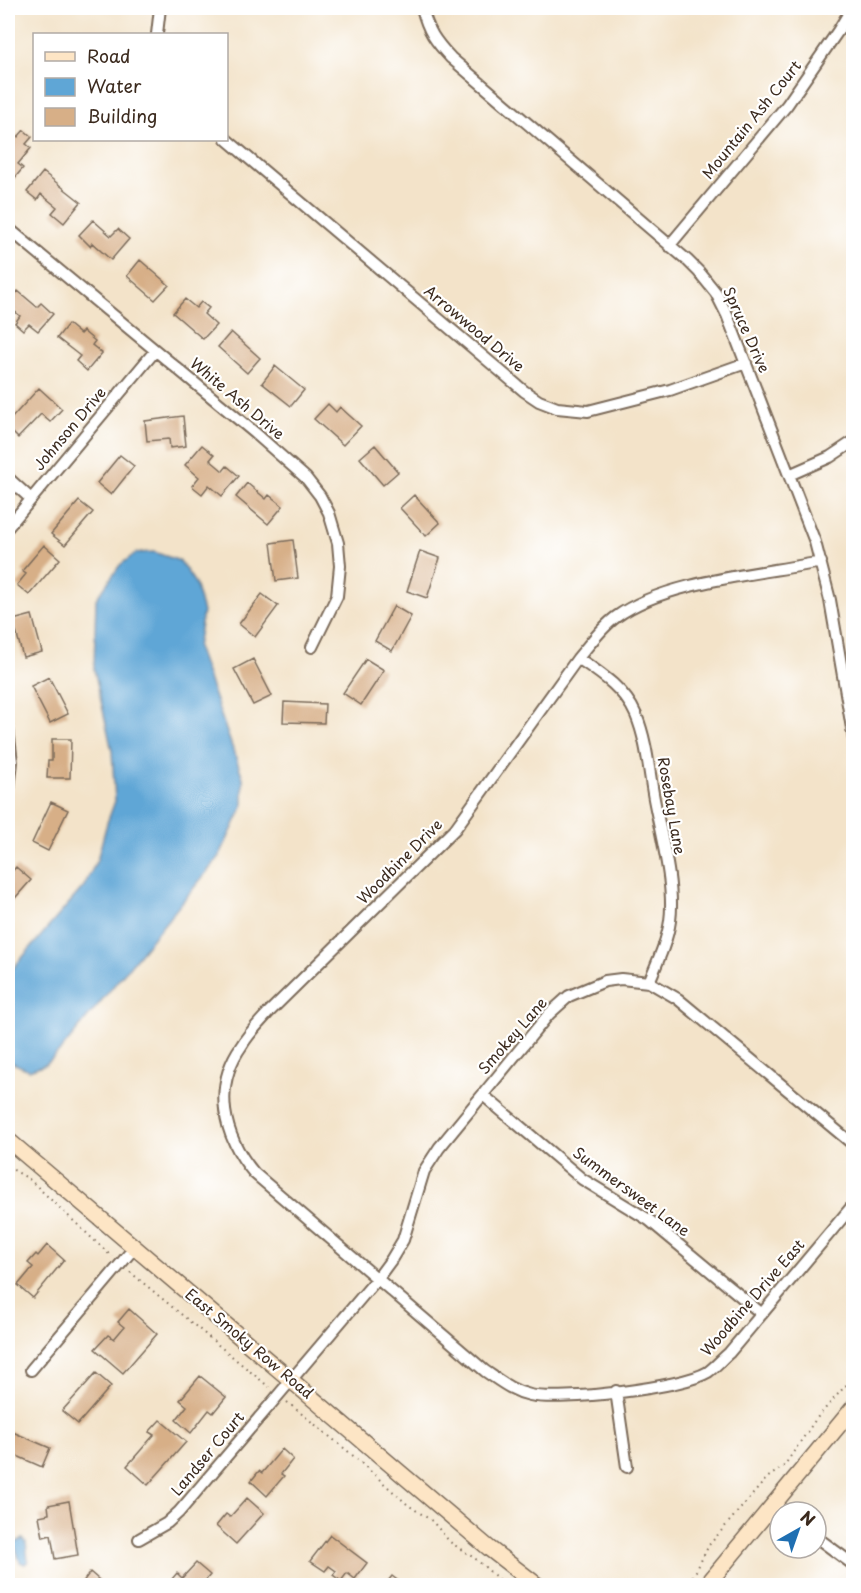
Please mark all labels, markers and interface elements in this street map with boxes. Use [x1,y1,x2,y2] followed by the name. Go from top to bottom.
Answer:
[33,33,228,141] legend
[87,42,131,69] text: Road
[696,55,806,183] street label: Mountain Ash Court
[87,72,142,99] text: Water
[87,102,157,129] text: Building
[420,279,530,377] street label: Arrowwood Drive
[718,283,777,376] street label: Spruce Drive
[186,351,290,444] street label: White Ash Drive
[27,381,111,475] street label: Johnson Drive
[653,755,692,857] street label: Rosebay Lane
[351,813,447,909] street label: Woodbine Drive
[472,991,552,1079] street label: Smokey Lane
[568,1140,695,1241] street label: Summersweet Lane
[694,1233,809,1361] street label: Woodbine Drive East
[181,1282,319,1404] street label: East Smoky Row Road
[165,1406,249,1500] street label: Landser Court
[768,1500,828,1560] north arrow
[796,1504,821,1531] text: N

